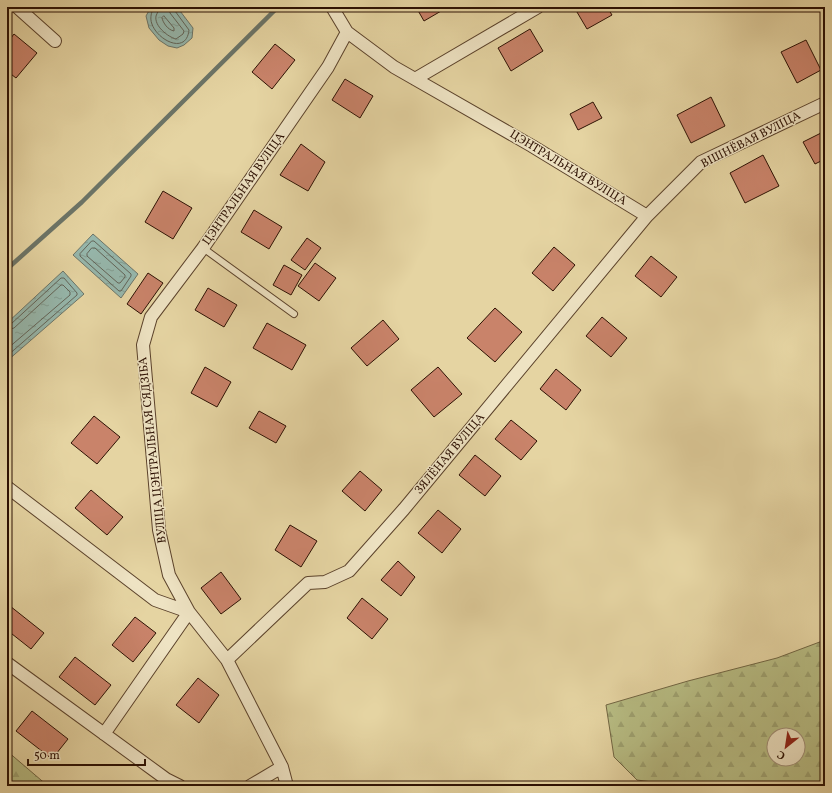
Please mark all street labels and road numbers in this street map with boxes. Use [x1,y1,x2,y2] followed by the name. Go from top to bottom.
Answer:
[698,107,804,172] street label: ВІШНЁВАЯ ВУЛІЦА
[506,127,630,210] street label: ЦЭНТРАЛЬНАЯ ВУЛІЦА
[199,129,289,249] street label: ЦЭНТРАЛЬНАЯ ВУЛІЦА
[135,355,171,544] street label: ВУЛІЦА ЦЭНТРАЛЬНАЯ СЯДЗІБА
[410,409,489,498] street label: ЗЯЛЁНАЯ ВУЛІЦА

